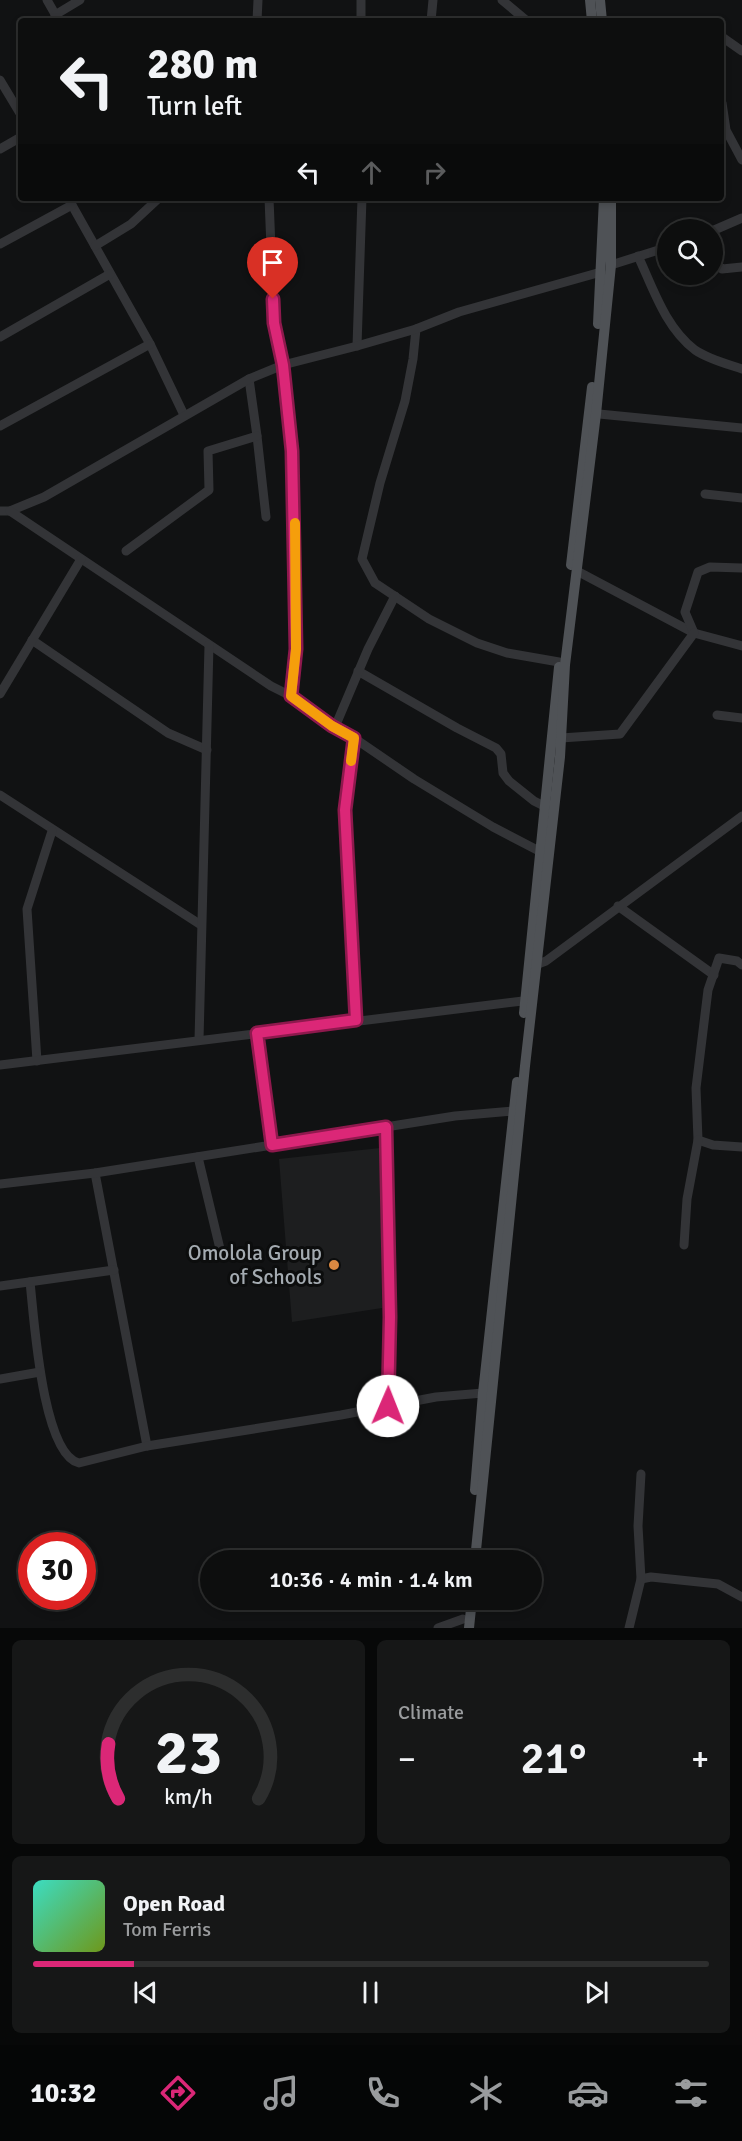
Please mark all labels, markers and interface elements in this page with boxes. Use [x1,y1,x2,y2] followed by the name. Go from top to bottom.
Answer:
[147,39,258,90] text: 280 m
[48,42,126,120] icon: left
[147,90,242,123] text: Turn left
[292,156,325,189] icon: left
[355,156,388,189] icon: ahead
[418,156,451,189] icon: right
[657,219,723,285] map controls
[657,219,723,285] button: search
[247,237,298,299] pin
[256,246,289,279] icon: arrive
[188,1240,322,1290] place label: Omolola Group of Schools
[327,1258,341,1272] marker: Omolola Group of Schools
[356,1374,420,1438] position arrow
[18,1532,96,1610] speed limit sign: 30
[269,1566,473,1593] text: 10:36 · 4 min · 1.4 km
[398,1700,464,1725] text: Climate
[155,1714,222,1791] text: 23
[521,1731,586,1786] text: 21°
[398,1739,416,1780] text: −
[691,1739,709,1780] text: +
[164,1784,213,1810] text: km/h
[123,1890,225,1917] text: Open Road
[123,1917,211,1942] text: Tom Ferris
[129,1976,162,2009] icon: previous
[354,1976,387,2009] icon: pause
[580,1976,613,2009] icon: next
[157,2072,199,2114] icon: directions
[260,2072,302,2114] icon: music
[362,2072,404,2114] icon: phone
[465,2072,507,2114] icon: climate
[567,2072,609,2114] icon: car
[670,2072,712,2114] icon: filters
[30,2077,97,2110] text: 10:32

